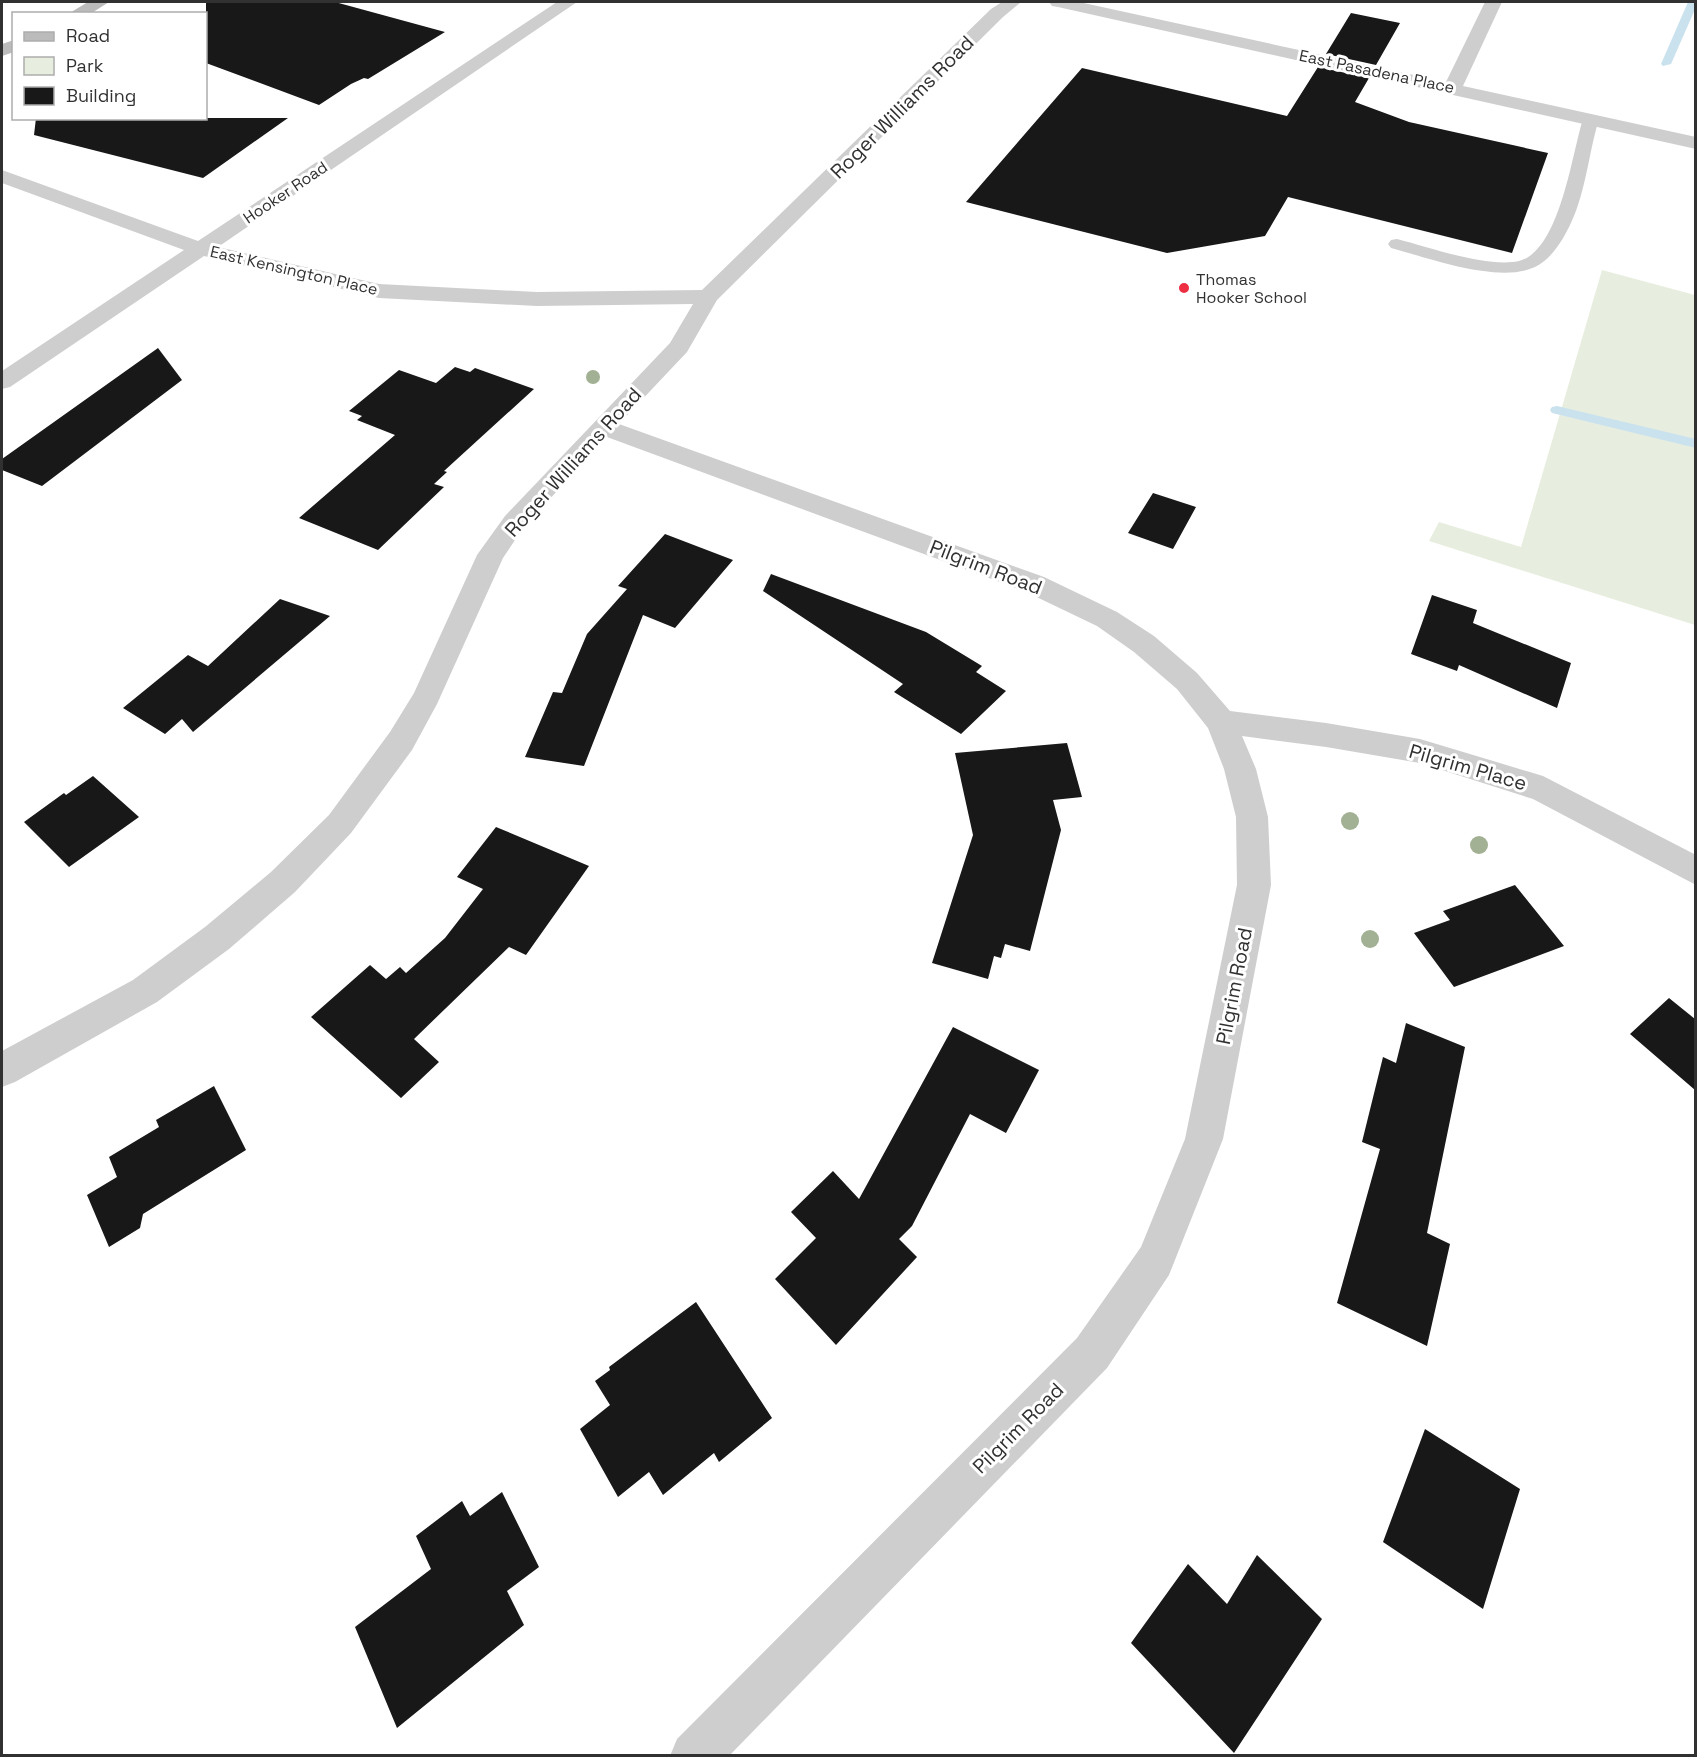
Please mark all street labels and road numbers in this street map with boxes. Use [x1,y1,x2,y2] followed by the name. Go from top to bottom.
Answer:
[825,30,979,184] street label: Roger Williams Road
[1297,45,1456,98] street label: East Pasadena Place
[239,156,332,228] street label: Hooker Road
[208,241,380,300] street label: East Kensington Place
[499,382,647,542] street label: Roger Williams Road
[926,534,1046,600] street label: Pilgrim Road
[1406,738,1530,796] street label: Pilgrim Place
[1210,925,1258,1047] street label: Pilgrim Road
[967,1377,1069,1479] street label: Pilgrim Road

